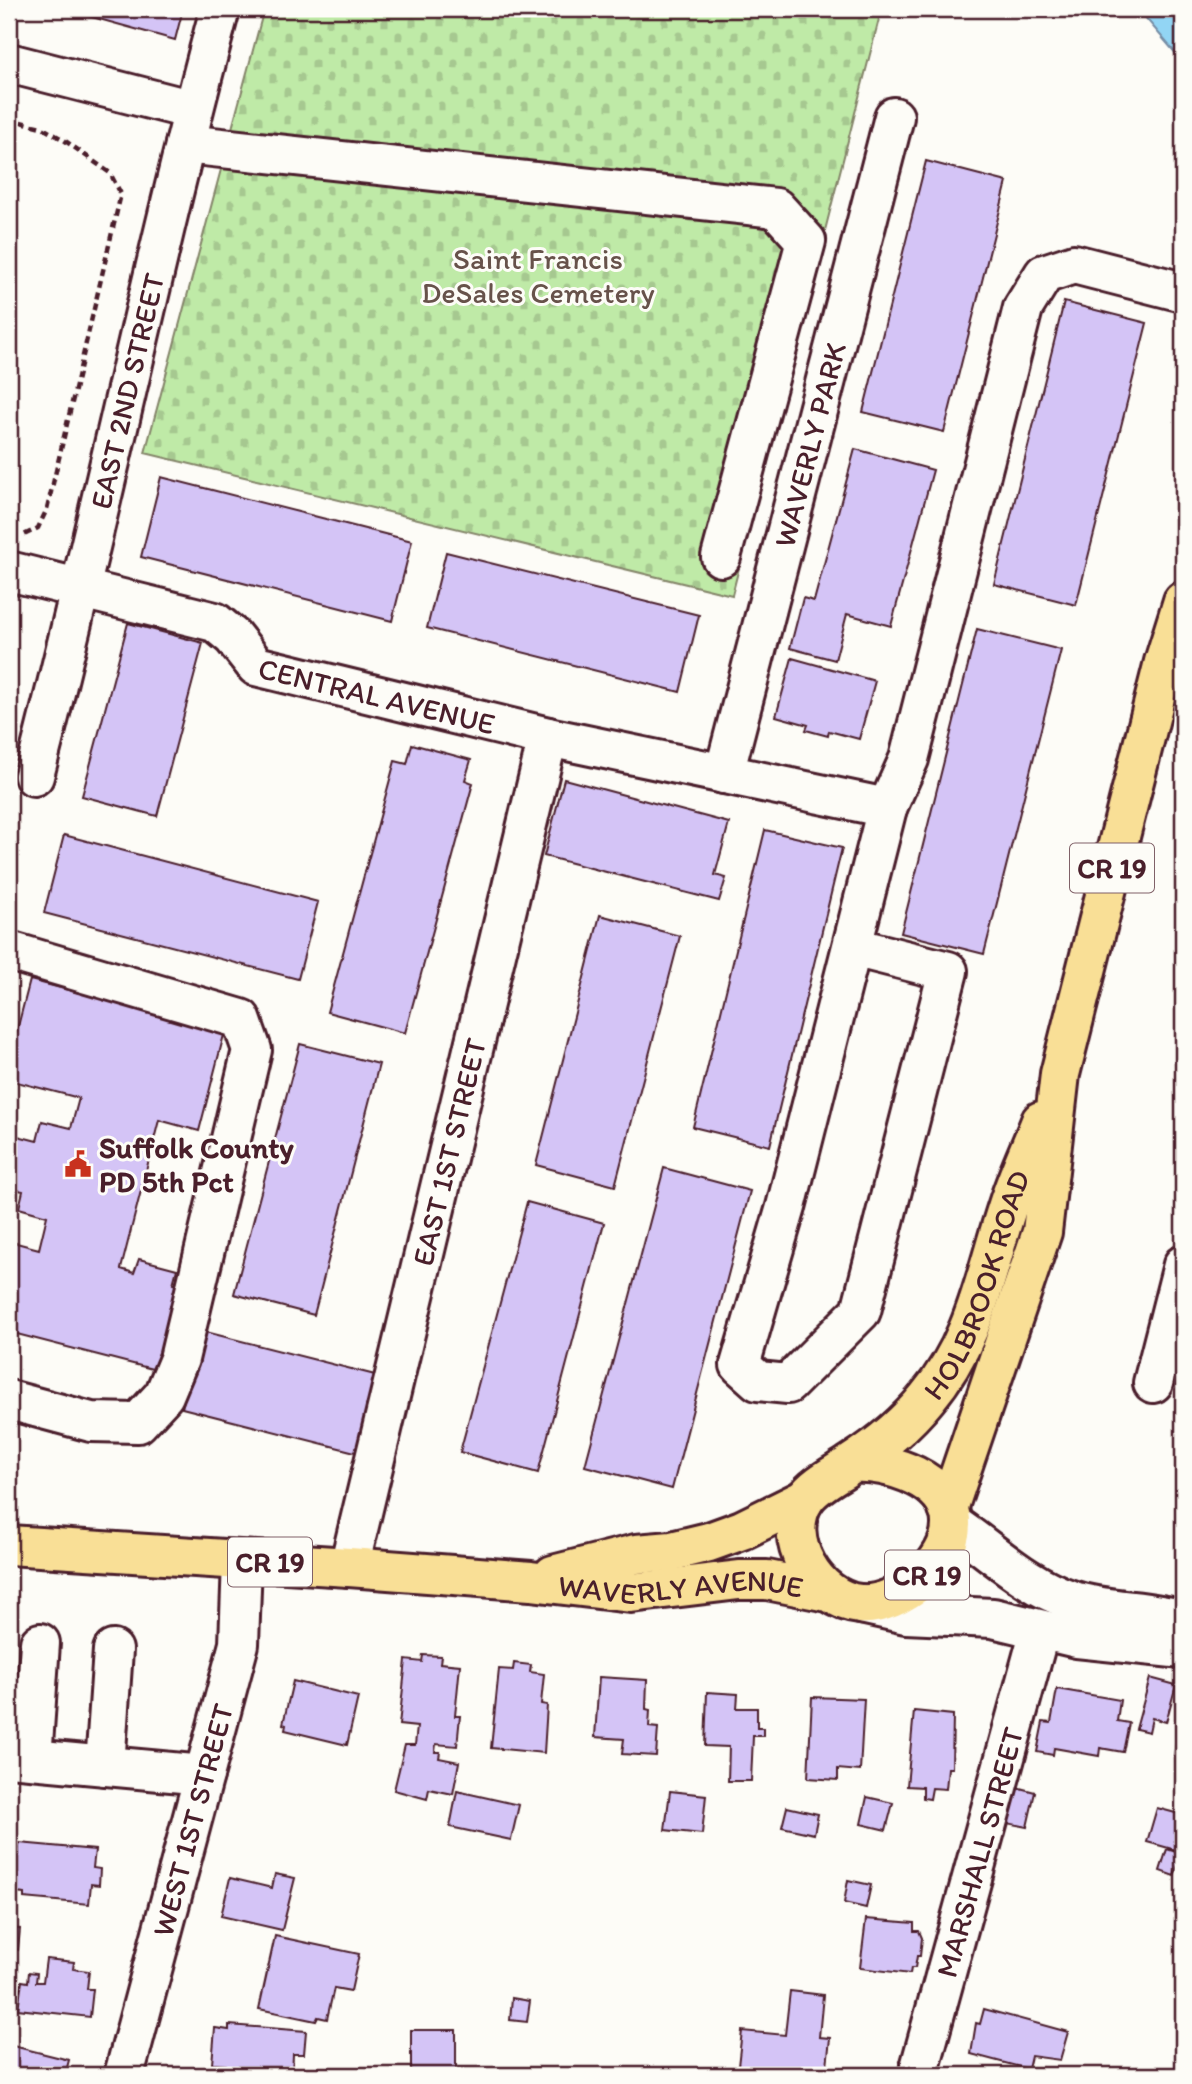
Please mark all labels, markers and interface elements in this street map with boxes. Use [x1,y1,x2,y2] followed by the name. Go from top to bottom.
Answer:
[421,240,655,311] park label: Saint Francis DeSales Cemetery
[81,269,172,513] street label: EAST 2ND STREET
[765,338,853,551] street label: WAVERLY PARK
[255,649,499,742] street label: CENTRAL AVENUE
[1070,844,1154,892] road number: CR 19
[403,1034,494,1269] street label: EAST 1ST STREET
[99,1129,294,1200] place label: Suffolk County PD 5th Pct
[63,1149,93,1179] public building icon: Suffolk County PD 5th Pct
[914,1165,1037,1407] street label: HOLBROOK ROAD
[228,1538,312,1586] road number: CR 19
[885,1550,969,1600] road number: CR 19
[556,1561,806,1612] street label: WAVERLY AVENUE
[143,1699,241,1940] street label: WEST 1ST STREET
[927,1723,1031,1981] street label: MARSHALL STREET

